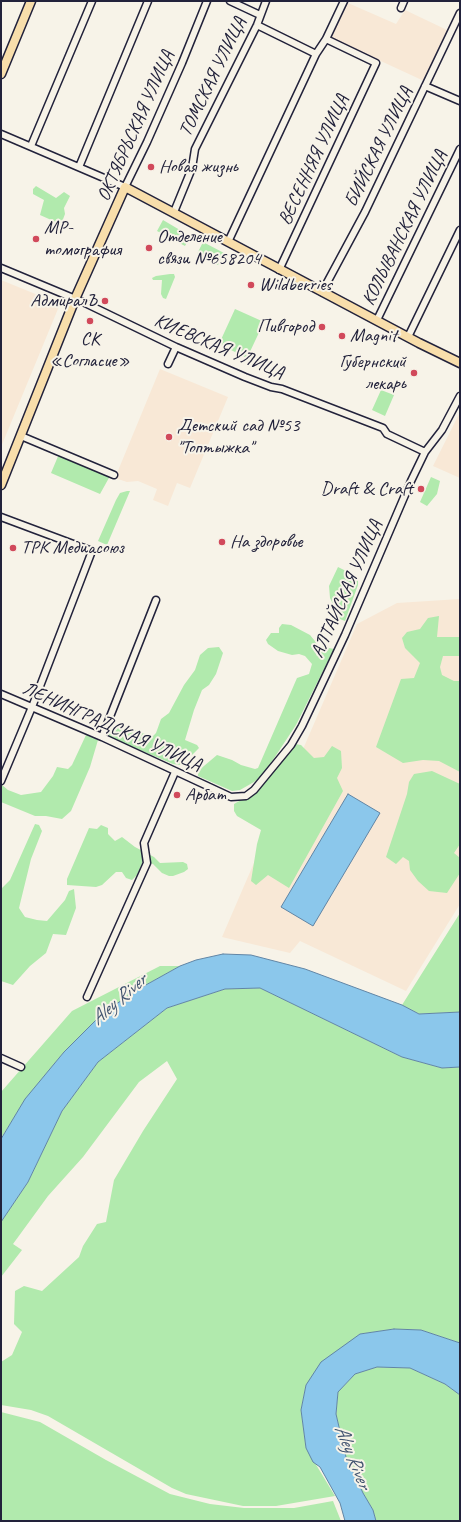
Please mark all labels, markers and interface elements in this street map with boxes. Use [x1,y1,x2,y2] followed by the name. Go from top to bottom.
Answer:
[174,14,252,140] street label: ТОМСКАЯ УЛИЦА
[93,47,179,205] street label: ОКТЯБРЬСКАЯ УЛИЦА
[340,83,418,211] street label: БИЙСКАЯ УЛИЦА
[274,91,354,229] street label: ВЕСЕННЯЯ УЛИЦА
[358,147,452,309] street label: КОЛЫВАНСКАЯ УЛИЦА
[159,156,238,178] place label: Новая жизнь
[146,162,156,172] marker: Новая жизнь
[44,217,121,261] place label: МР- томография
[157,226,261,270] place label: Отделение связи №658204
[31,234,41,244] marker: МР- томография
[144,243,154,253] marker: Отделение связи №658204
[259,274,332,296] place label: Wildberries
[246,280,256,290] marker: Wildberries
[30,290,97,312] place label: АдмиралЪ
[100,296,110,306] marker: АдмиралЪ
[151,309,287,385] street label: КИЕВСКАЯ УЛИЦА
[85,316,95,326] marker: СК «Согласие»
[257,316,314,338] place label: Пивгород
[317,322,327,332] marker: Пивгород
[350,325,397,347] place label: Magnit
[50,328,130,372] place label: СК «Согласие»
[337,331,347,341] marker: Magnit
[340,351,406,395] place label: Губернский лекарь
[409,368,419,378] marker: Губернский лекарь
[177,415,300,459] place label: Детский сад №53 ''Топтыжка''
[164,432,174,442] marker: Детский сад №53 ''Топтыжка''
[321,478,413,500] place label: Draft & Craft
[416,484,426,494] marker: Draft & Craft
[306,517,388,661] street label: АЛТАЙСКАЯ УЛИЦА
[230,531,302,553] place label: На здоровье
[21,537,123,559] place label: ТРК Медиасоюз
[217,537,227,547] marker: На здоровье
[8,543,18,553] marker: ТРК Медиасоюз
[19,677,205,777] street label: ЛЕНИНГРАДСКАЯ УЛИЦА
[185,784,226,806] place label: Арбат
[172,790,182,800] marker: Арбат
[86,969,152,1031] water label: Aley River
[328,1422,376,1492] water label: Aley River

